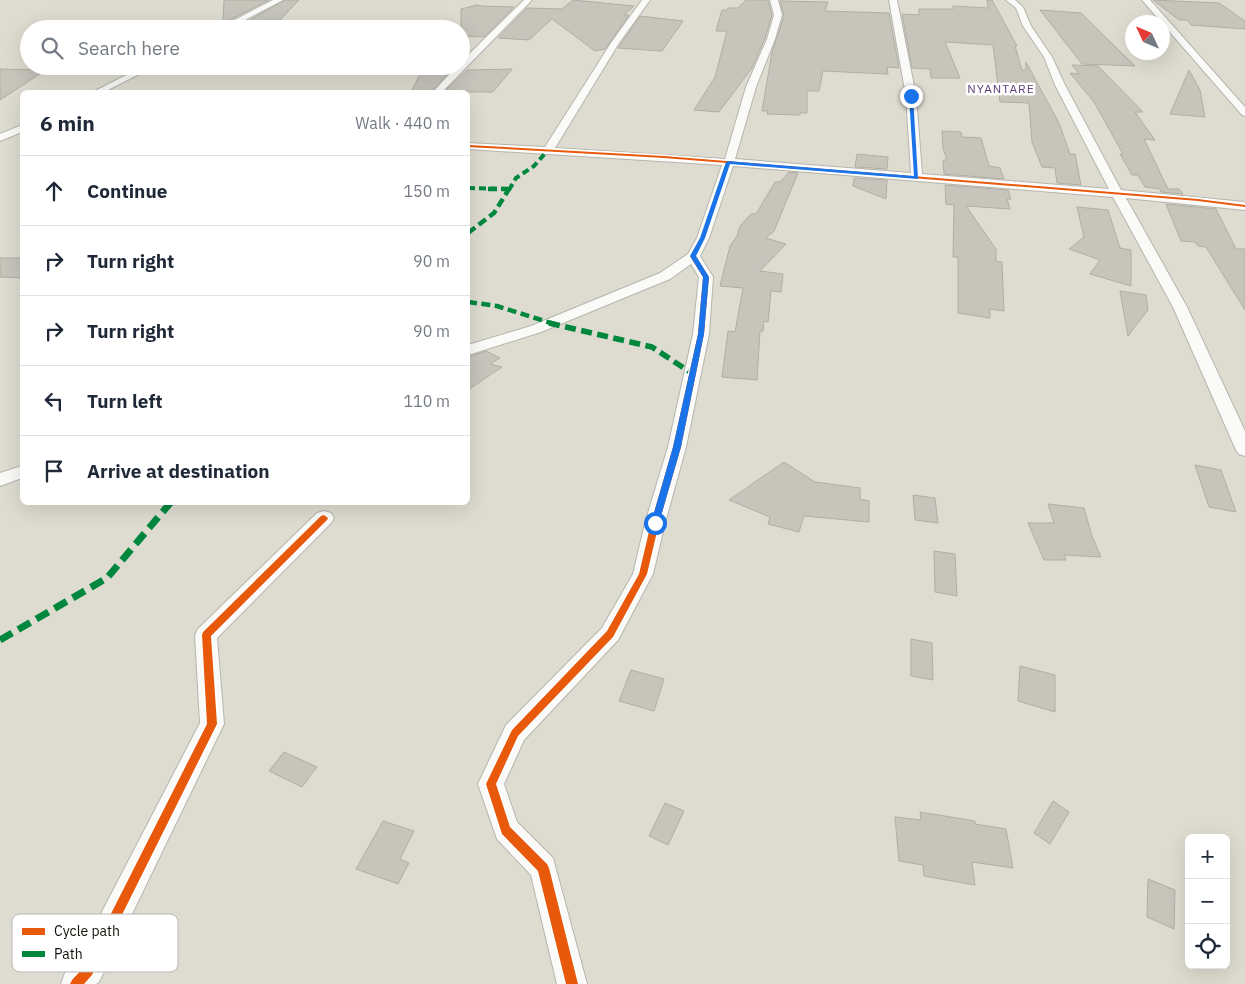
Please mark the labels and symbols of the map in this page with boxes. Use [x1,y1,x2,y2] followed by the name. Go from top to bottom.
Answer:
[1125,15,1170,60] north arrow
[967,81,1035,96] district label: NYANTARE
[900,85,923,108] route end
[644,512,667,535] route start
[12,914,178,972] legend
[54,922,120,940] text: Cycle path
[54,945,83,963] text: Path

